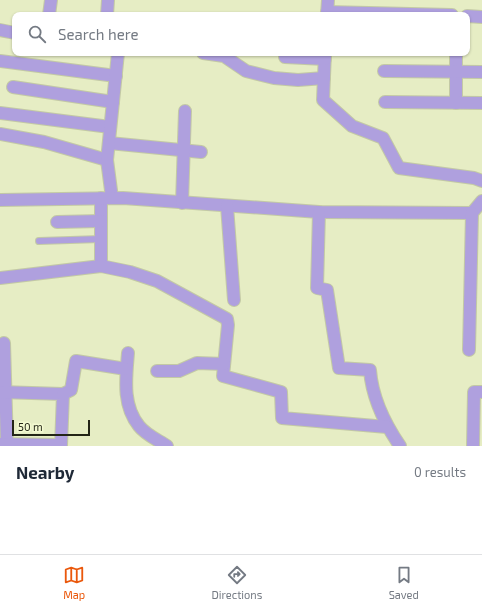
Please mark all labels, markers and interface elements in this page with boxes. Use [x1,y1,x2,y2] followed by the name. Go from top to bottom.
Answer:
[12,12,470,56] search box
[26,23,48,45] icon: search
[58,25,139,43] text: Search here
[12,418,90,437] scale bar
[18,420,43,433] text: 50 m
[16,462,74,482] text: Nearby
[414,464,466,480] text: 0 results
[63,564,85,601] tab: Map
[212,564,262,601] tab: Directions
[389,564,419,601] tab: Saved

